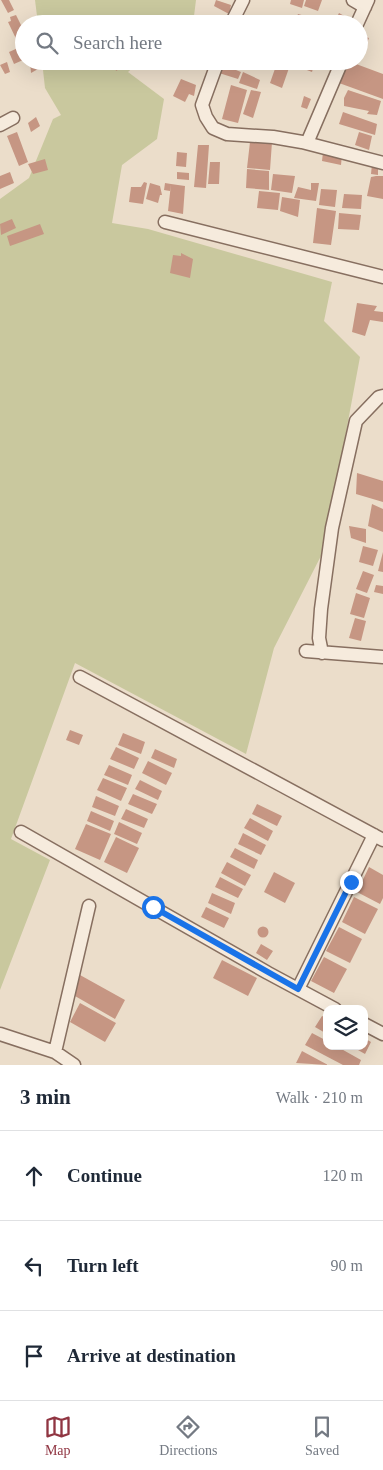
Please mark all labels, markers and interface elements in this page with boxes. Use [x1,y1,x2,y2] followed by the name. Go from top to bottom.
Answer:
[15,15,368,70] search box
[33,29,61,57] icon: search
[73,32,162,53] text: Search here
[340,871,363,894] route end
[142,896,165,919] route start
[323,1005,368,1050] map controls
[323,1005,368,1050] button: layers
[20,1085,71,1109] text: 3 min
[276,1089,363,1106] text: Walk · 210 m
[20,1162,48,1190] icon: ahead
[67,1165,142,1186] text: Continue
[323,1167,363,1184] text: 120 m
[20,1252,48,1280] icon: left
[67,1255,139,1276] text: Turn left
[331,1257,363,1274] text: 90 m
[20,1342,48,1370] icon: arrive
[67,1345,236,1366] text: Arrive at destination
[44,1413,72,1459] tab: Map
[159,1413,218,1459] tab: Directions
[305,1413,339,1459] tab: Saved

